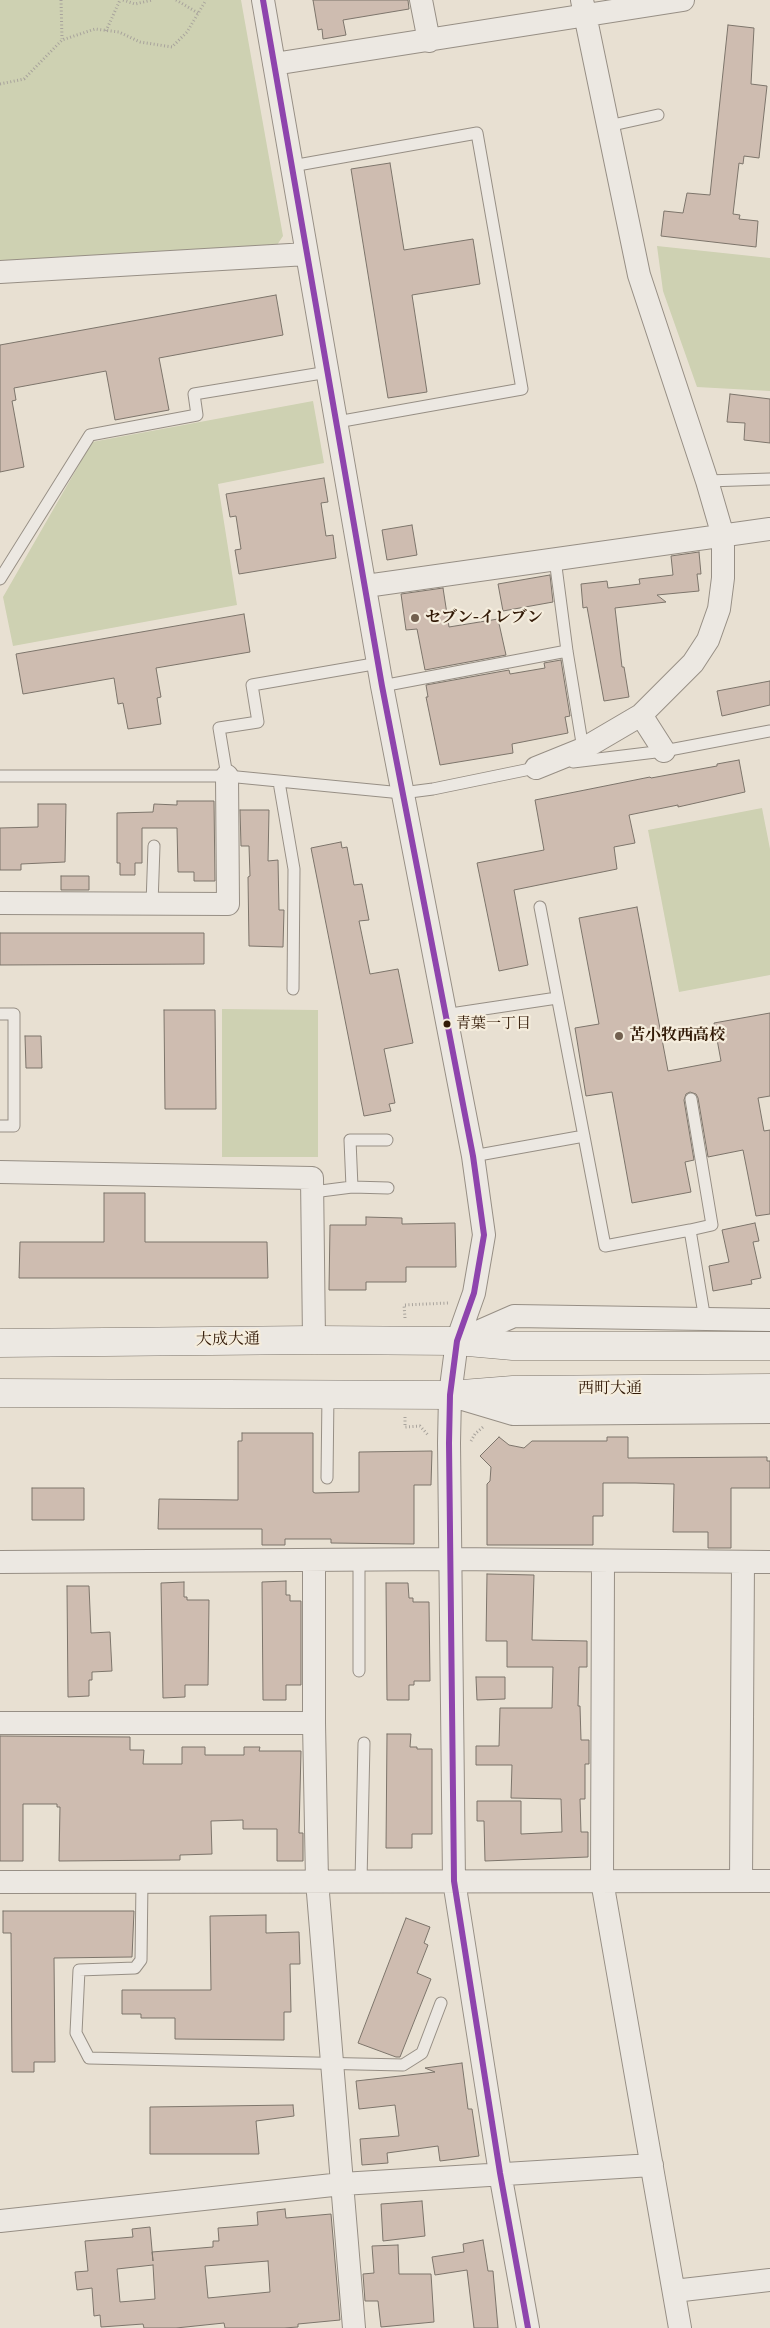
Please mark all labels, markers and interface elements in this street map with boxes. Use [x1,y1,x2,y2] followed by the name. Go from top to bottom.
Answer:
[425,608,543,628] place label: セブン-イレブン
[409,612,421,624] marker: セブン-イレブン
[456,1015,531,1033] place label: 青葉一丁目
[442,1019,452,1029] marker: 青葉一丁目
[629,1026,725,1046] place label: 苫小牧西高校
[613,1030,625,1042] marker: 苫小牧西高校
[196,1330,260,1350] street label: 大成大通
[578,1379,642,1399] street label: 西町大通

